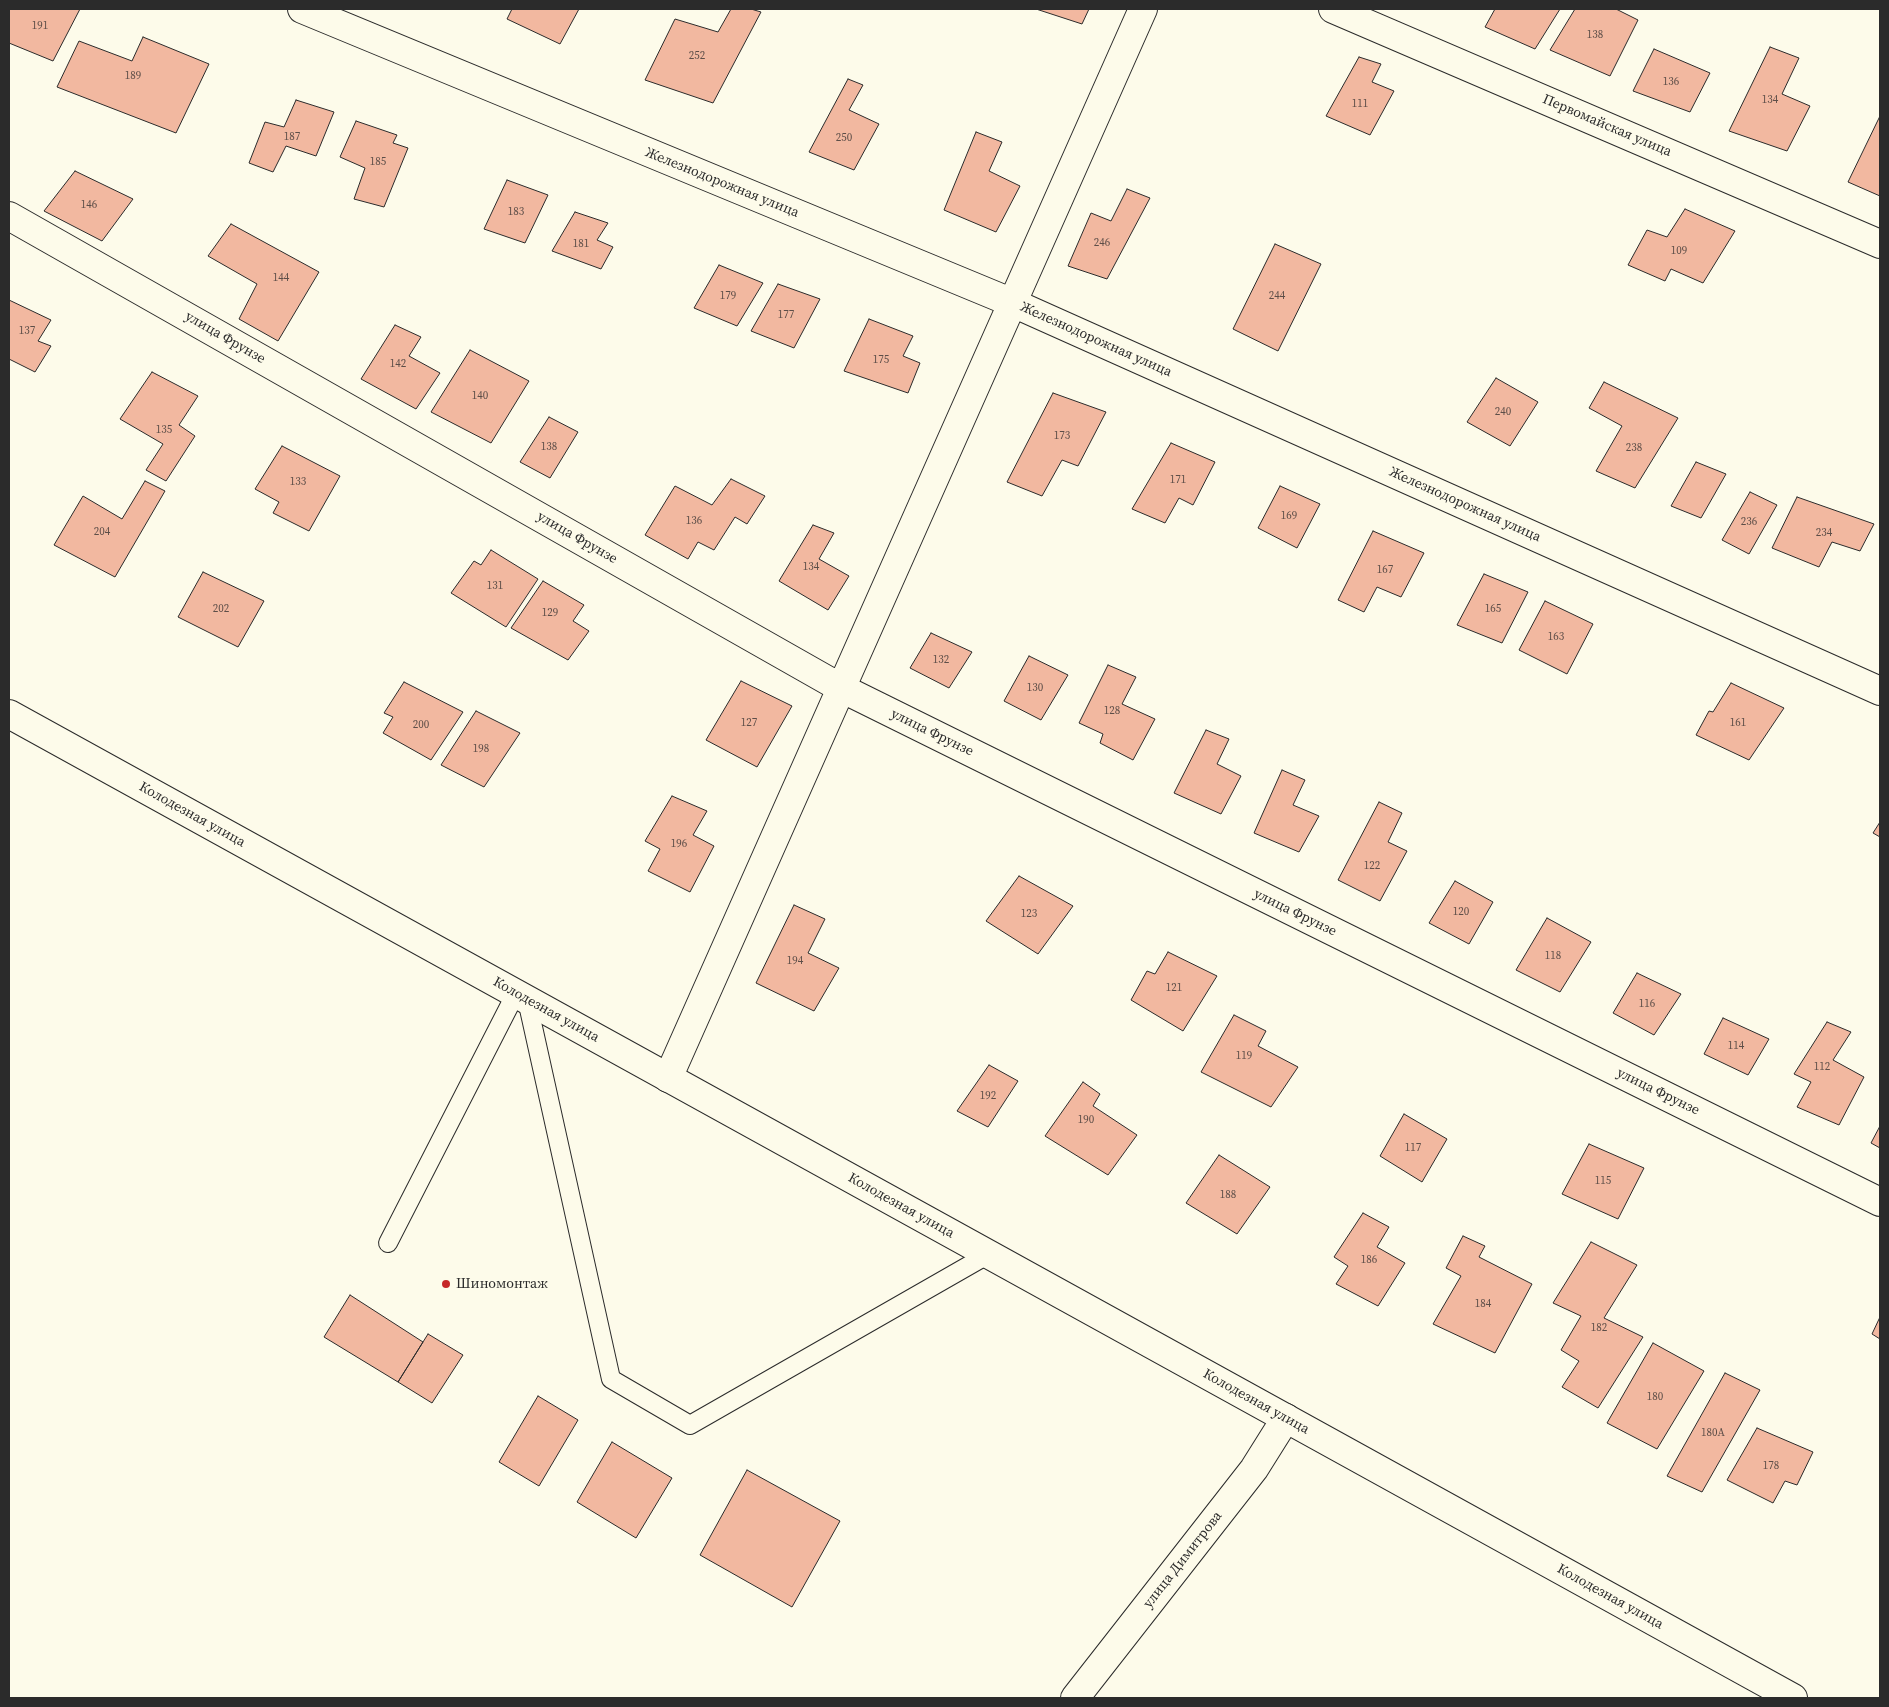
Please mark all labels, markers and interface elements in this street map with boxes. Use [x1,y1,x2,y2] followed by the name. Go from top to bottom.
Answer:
[32,19,48,33] house number: 191
[1587,28,1603,42] house number: 138
[689,49,705,63] house number: 252
[125,69,141,83] house number: 189
[1663,75,1679,89] house number: 136
[1540,91,1674,161] street label: Первомайская улица
[1762,93,1778,107] house number: 134
[1352,97,1368,111] house number: 111
[284,130,300,144] house number: 187
[836,131,852,145] house number: 250
[643,144,801,222] street label: Железнодорожная улица
[370,155,386,169] house number: 185
[81,198,97,212] house number: 146
[508,205,524,219] house number: 183
[1094,236,1110,250] house number: 246
[573,237,589,251] house number: 181
[1671,244,1687,258] house number: 109
[273,271,289,285] house number: 144
[720,289,736,303] house number: 179
[1269,289,1285,303] house number: 244
[1018,299,1174,381] street label: Железнодорожная улица
[182,308,268,368] street label: улица Фрунзе
[778,308,794,322] house number: 177
[19,324,35,338] house number: 137
[873,353,889,367] house number: 175
[390,357,406,371] house number: 142
[472,389,488,403] house number: 140
[1495,405,1511,419] house number: 240
[156,423,172,437] house number: 135
[1054,429,1070,443] house number: 173
[541,440,557,454] house number: 138
[1626,441,1642,455] house number: 238
[1387,464,1543,546] street label: Железнодорожная улица
[1170,473,1186,487] house number: 171
[290,475,306,489] house number: 133
[534,508,620,568] street label: улица Фрунзе
[1281,509,1297,523] house number: 169
[686,514,702,528] house number: 136
[1741,515,1757,529] house number: 236
[94,525,110,539] house number: 204
[1816,526,1832,540] house number: 234
[803,560,819,574] house number: 134
[1377,563,1393,577] house number: 167
[487,579,503,593] house number: 131
[213,602,229,616] house number: 202
[1485,602,1501,616] house number: 165
[542,606,558,620] house number: 129
[1548,630,1564,644] house number: 163
[933,653,949,667] house number: 132
[1027,681,1043,695] house number: 130
[1104,704,1120,718] house number: 128
[888,706,976,760] street label: улица Фрунзе
[741,716,757,730] house number: 127
[1730,716,1746,730] house number: 161
[413,718,429,732] house number: 200
[473,742,489,756] house number: 198
[136,779,248,851] street label: Колодезная улица
[671,837,687,851] house number: 196
[1364,859,1380,873] house number: 122
[1251,886,1339,940] street label: улица Фрунзе
[1453,905,1469,919] house number: 120
[1021,907,1037,921] house number: 123
[1545,949,1561,963] house number: 118
[787,954,803,968] house number: 194
[490,974,602,1046] street label: Колодезная улица
[1166,981,1182,995] house number: 121
[1639,997,1655,1011] house number: 116
[1728,1039,1744,1053] house number: 114
[1236,1049,1252,1063] house number: 119
[1814,1060,1830,1074] house number: 112
[1614,1065,1702,1119] street label: улица Фрунзе
[980,1089,996,1103] house number: 192
[1078,1113,1094,1127] house number: 190
[1405,1141,1421,1155] house number: 117
[845,1170,957,1242] street label: Колодезная улица
[1595,1174,1611,1188] house number: 115
[1220,1188,1236,1202] house number: 188
[1361,1253,1377,1267] house number: 186
[456,1276,548,1292] place label: Шиномонтаж
[440,1278,452,1290] marker: Шиномонтаж
[1475,1297,1491,1311] house number: 184
[1591,1321,1607,1335] house number: 182
[1200,1366,1312,1438] street label: Колодезная улица
[1647,1390,1663,1404] house number: 180
[1701,1426,1725,1440] house number: 180А
[1763,1459,1779,1473] house number: 178
[1140,1508,1226,1612] street label: улица Димитрова
[1554,1561,1666,1633] street label: Колодезная улица

